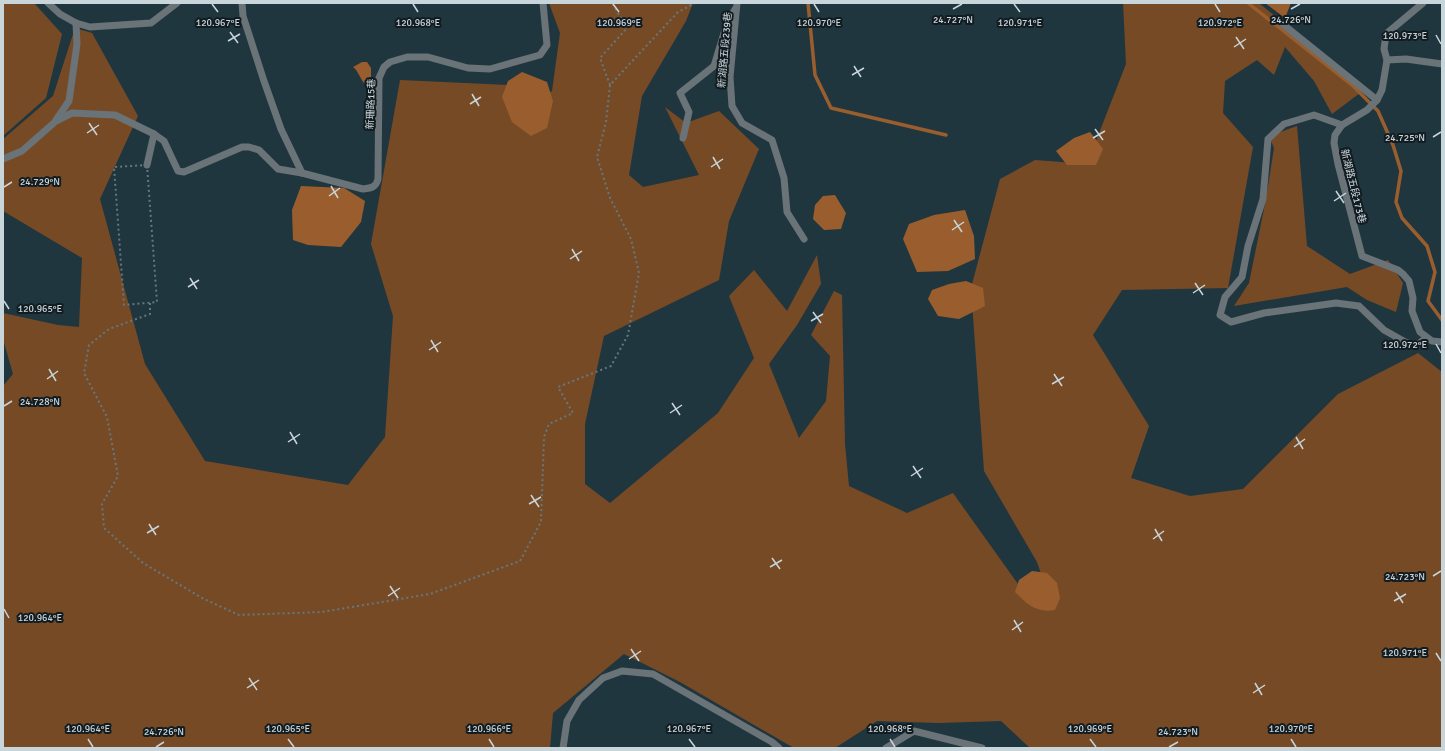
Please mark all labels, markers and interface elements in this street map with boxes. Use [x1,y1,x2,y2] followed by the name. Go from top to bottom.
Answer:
[716,12,734,89] street label: 新湖路五段239巷
[933,14,973,26] text: 24.727°N
[1271,14,1311,26] text: 24.726°N
[196,17,241,29] text: 120.967°E
[396,17,441,29] text: 120.968°E
[597,17,642,29] text: 120.969°E
[797,17,842,29] text: 120.970°E
[998,17,1043,29] text: 120.971°E
[1198,17,1243,29] text: 120.972°E
[1383,30,1428,42] text: 120.973°E
[364,78,378,130] street label: 新珊路15巷
[1385,132,1425,144] text: 24.725°N
[1338,148,1368,225] street label: 新湖路五段173巷
[20,176,60,188] text: 24.729°N
[18,303,63,315] text: 120.965°E
[1383,339,1428,351] text: 120.972°E
[20,396,60,408] text: 24.728°N
[1385,571,1425,583] text: 24.723°N
[18,612,63,624] text: 120.964°E
[1383,647,1428,659] text: 120.971°E
[66,723,111,735] text: 120.964°E
[266,723,311,735] text: 120.965°E
[467,723,512,735] text: 120.966°E
[667,723,712,735] text: 120.967°E
[868,723,913,735] text: 120.968°E
[1068,723,1113,735] text: 120.969°E
[1269,723,1314,735] text: 120.970°E
[144,726,184,738] text: 24.726°N
[1158,726,1198,738] text: 24.723°N

